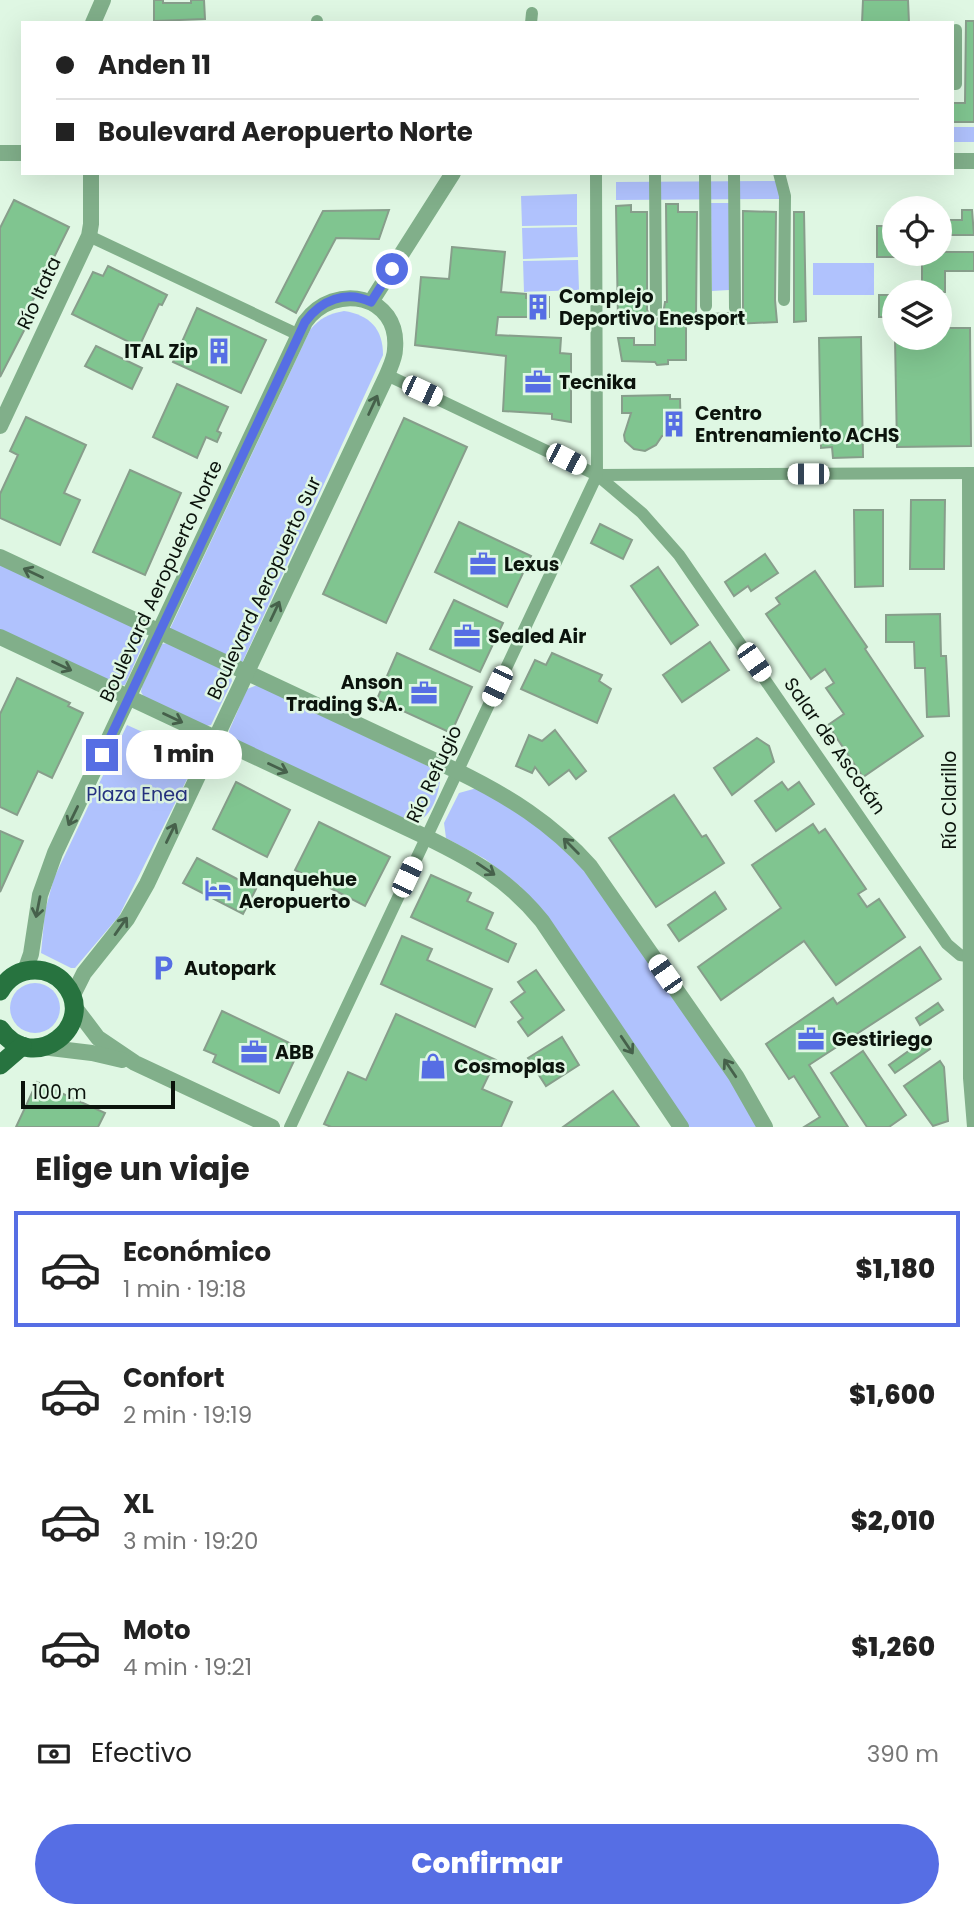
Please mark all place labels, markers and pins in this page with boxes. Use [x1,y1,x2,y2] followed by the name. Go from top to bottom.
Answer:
[559,283,746,332] place label: Complejo Deportivo Enesport
[523,292,553,322] building icon: Complejo Deportivo Enesport
[204,336,234,366] building icon: ITAL Zip
[124,338,198,365] place label: ITAL Zip
[523,367,553,397] office icon: Tecnika
[559,369,636,396] place label: Tecnika
[695,400,899,449] place label: Centro Entrenamiento ACHS
[659,409,689,439] building icon: Centro Entrenamiento ACHS
[468,549,498,579] office icon: Lexus
[504,551,559,578] place label: Lexus
[452,621,482,651] office icon: Sealed Air
[488,623,586,650] place label: Sealed Air
[286,669,403,718] place label: Anson Trading S.A.
[409,678,439,708] office icon: Anson Trading S.A.
[239,866,357,915] place label: Manquehue Aeropuerto
[203,875,233,905] hotel icon: Manquehue Aeropuerto
[148,953,178,983] parking icon: Autopark
[184,955,277,982] place label: Autopark
[796,1024,826,1054] office icon: Gestiriego
[832,1026,933,1053] place label: Gestiriego
[239,1037,269,1067] office icon: ABB
[275,1039,314,1066] place label: ABB
[418,1051,448,1081] shop icon: Cosmoplas
[454,1053,565,1080] place label: Cosmoplas

